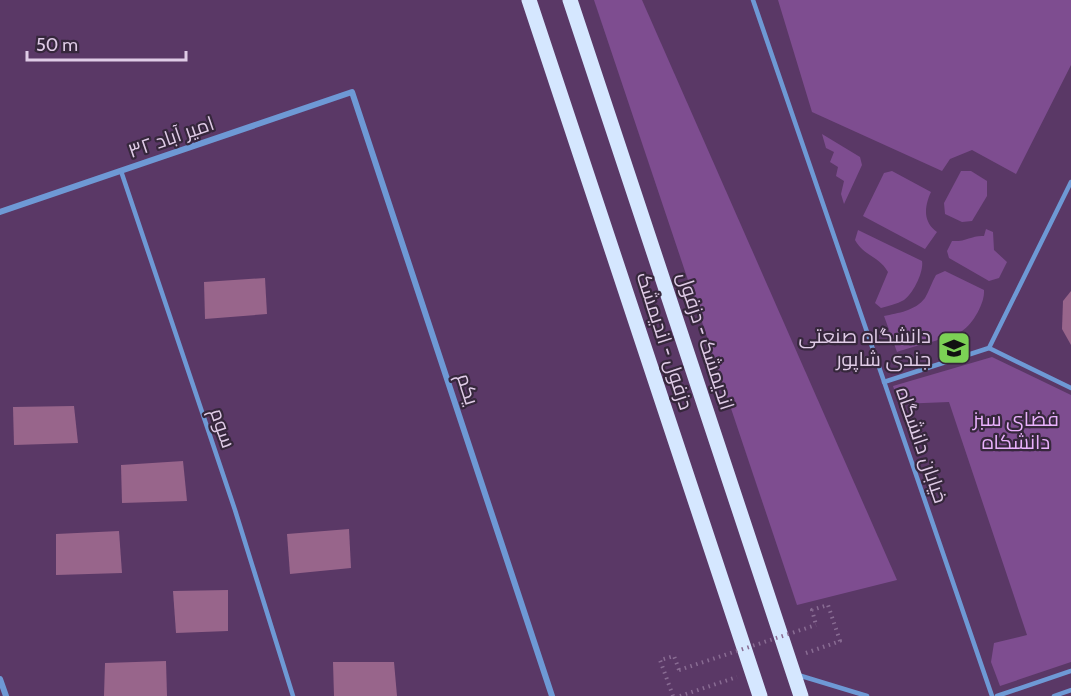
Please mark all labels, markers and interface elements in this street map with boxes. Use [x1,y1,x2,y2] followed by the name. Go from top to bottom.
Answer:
[27,24,186,62] scale bar
[36,34,78,56] text: 50 m
[125,111,217,163] street label: ۳۲ امیر آباد
[631,269,699,413] street label: دزفول - اندیمشک
[672,269,740,413] street label: اندیمشک - دزفول
[799,324,931,372] place label: دانشگاه صنعتی جندی شاپور
[936,330,972,366] school or university icon: دانشگاه صنعتی جندی شاپور
[450,370,485,409] street label: یکم
[890,384,953,507] street label: خیابان دانشگاه
[203,405,241,452] street label: سوم
[972,407,1059,454] park label: فضای سبز دانشکاه

